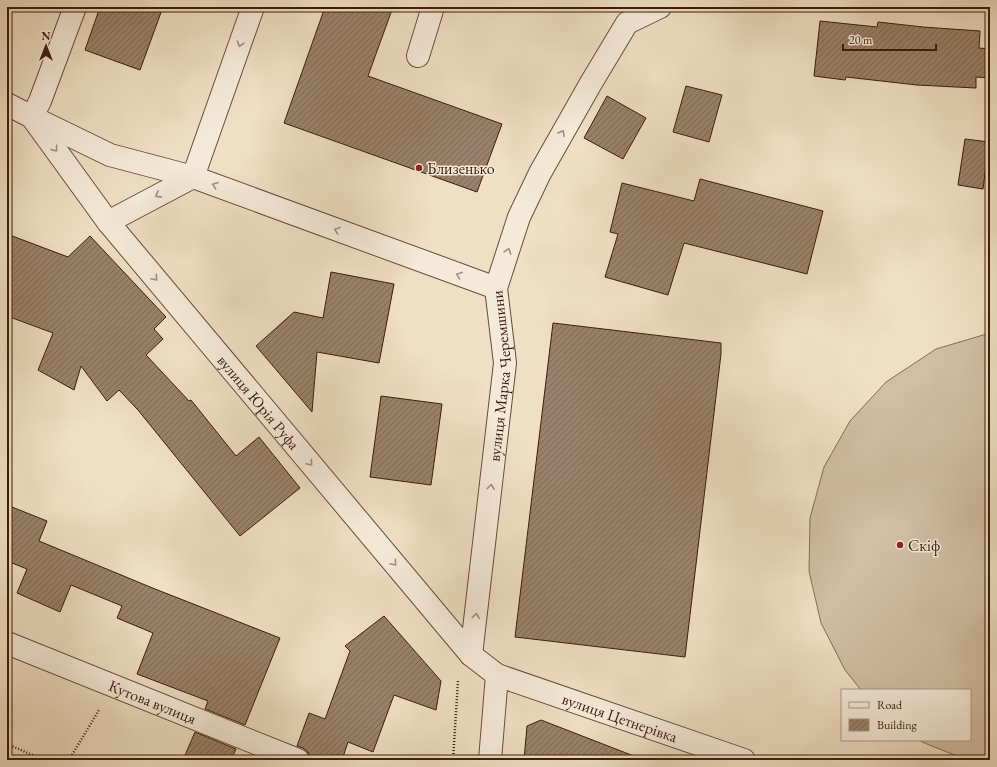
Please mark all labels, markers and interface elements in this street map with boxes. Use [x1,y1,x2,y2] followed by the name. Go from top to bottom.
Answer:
[26,26,66,66] north arrow
[843,26,936,52] scale bar
[42,29,51,43] text: N
[849,32,873,48] text: 20 m
[236,40,244,47] one-way arrow
[558,130,565,138] one-way arrow
[50,145,58,152] one-way arrow
[427,158,495,179] place label: Близенько
[414,163,424,173] marker: Близенько
[212,182,219,190] one-way arrow
[155,190,162,198] one-way arrow
[334,227,341,235] one-way arrow
[503,248,512,255] one-way arrow
[456,271,463,280] one-way arrow
[150,273,157,280] one-way arrow
[484,289,517,462] street label: вулиця Марка Черемшини
[213,350,305,455] street label: вулиця Юрія Руфа
[306,459,313,466] one-way arrow
[486,484,495,490] one-way arrow
[908,535,940,556] place label: Скіф
[895,540,905,550] marker: Скіф
[389,558,396,565] one-way arrow
[471,613,480,620] one-way arrow
[106,675,199,729] street label: Кутова вулиця
[559,688,681,748] street label: вулиця Цетнерівка
[841,689,971,741] legend
[877,697,903,713] text: Road
[877,717,918,733] text: Building

